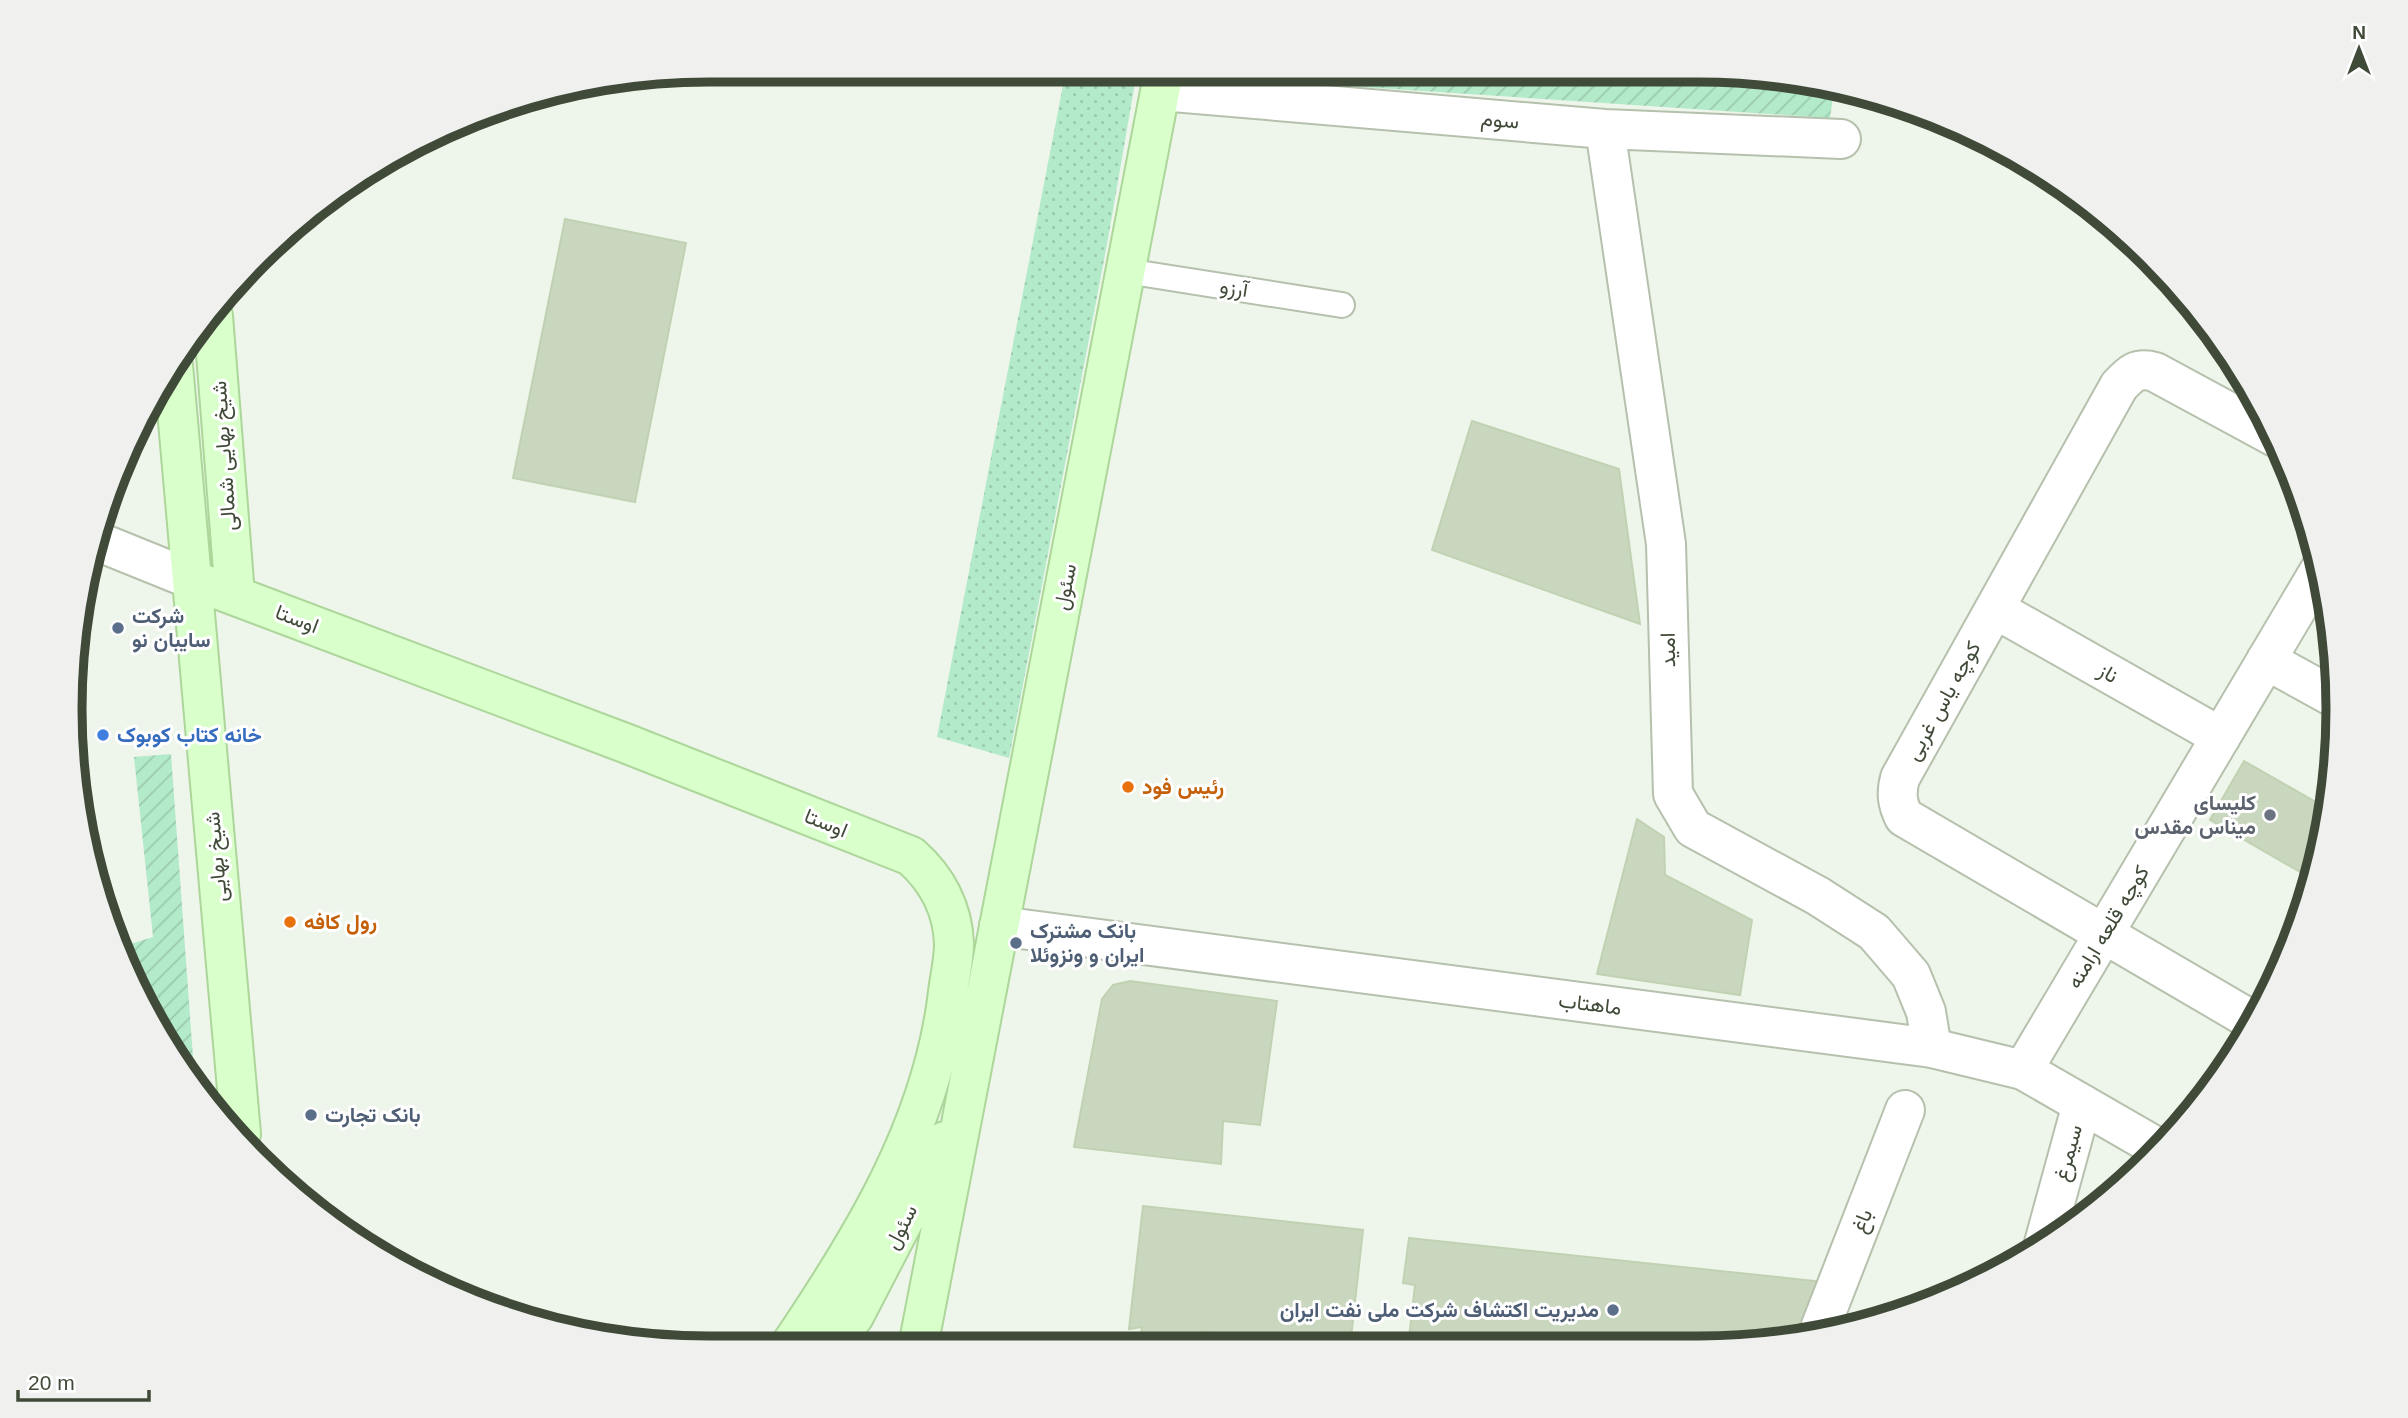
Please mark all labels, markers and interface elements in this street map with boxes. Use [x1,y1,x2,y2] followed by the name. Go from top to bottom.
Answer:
[2324,14,2394,84] north arrow
[2352,22,2366,43] text: N
[1480,106,1520,136] street label: سوم
[1218,274,1252,303] street label: آرزو
[207,380,243,532] street label: شیخ بهایی شمالی
[1049,562,1082,612] street label: سئول
[272,600,322,639] street label: اوستا
[132,604,210,653] place label: شرکت سایبان نو
[110,620,126,636] marker: شرکت سایبان نو
[1656,632,1680,668] street label: امید
[1900,637,1987,766] street label: کوچه یاس غربی
[2093,657,2122,689] street label: ناز
[117,723,262,748] place label: خانه کتاب کوبوک
[95,727,111,743] marker: خانه کتاب کوبوک
[1142,775,1224,800] place label: رئیس فود
[1120,779,1136,795] marker: رئیس فود
[2135,791,2256,839] place label: کلیسای میناس مقدس
[801,804,851,843] street label: اوستا
[2262,807,2278,823] marker: کلیسای میناس مقدس
[200,811,234,903] street label: شیخ بهایی
[2062,861,2156,994] street label: کوچه قلعه ارامنه
[304,910,377,935] place label: رول کافه
[282,914,298,930] marker: رول کافه
[1030,919,1145,968] place label: بانک مشترک ایران و ونزوئلا
[1008,935,1024,951] marker: بانک مشترک ایران و ونزوئلا
[1557,988,1623,1020] street label: ماهتاب
[325,1103,421,1128] place label: بانک تجارت
[303,1107,319,1123] marker: بانک تجارت
[2049,1122,2089,1184] street label: سیمرغ
[880,1201,923,1254] street label: سئول
[1847,1206,1879,1237] street label: باغ
[1280,1298,1599,1323] place label: مدیریت اکتشاف شرکت ملی نفت ایران
[1605,1302,1621,1318] marker: مدیریت اکتشاف شرکت ملی نفت ایران
[18,1358,149,1402] scale bar
[28,1371,75,1394] text: 20 m

